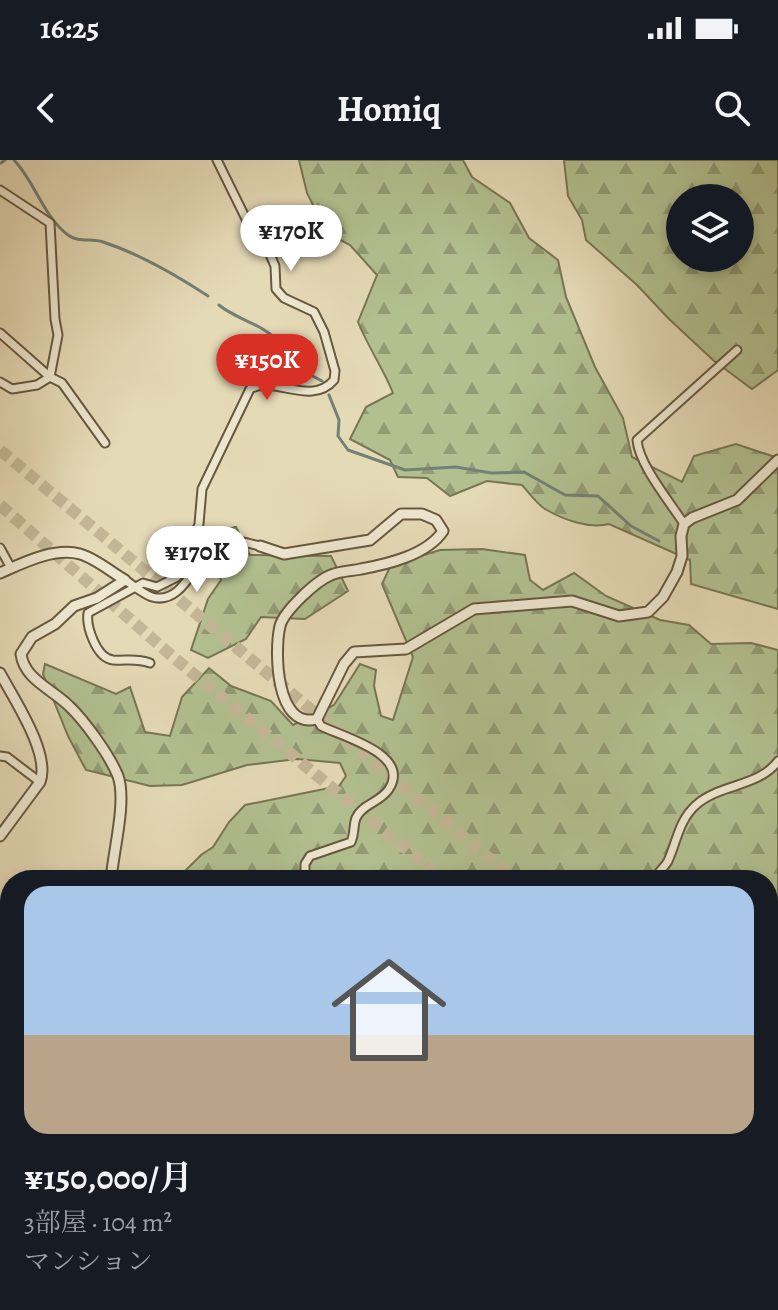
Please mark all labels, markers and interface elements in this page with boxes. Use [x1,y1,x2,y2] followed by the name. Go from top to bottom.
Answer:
[40,8,99,48] text: 16:25
[337,84,441,133] text: Homiq
[24,86,68,130] icon: back
[710,86,754,130] icon: search
[666,184,754,272] map controls
[666,184,754,272] button: layers
[235,205,347,273] pin: ¥170K
[258,213,324,248] text: ¥170K
[211,334,323,402] pin: ¥150K
[234,342,300,377] text: ¥150K
[141,526,253,594] pin: ¥170K
[164,534,230,569] text: ¥170K
[317,938,461,1082] icon: home
[24,1154,193,1201] text: ¥150,000/月
[24,1205,172,1240] text: 3部屋 · 104 m²
[24,1244,153,1279] text: マンション

